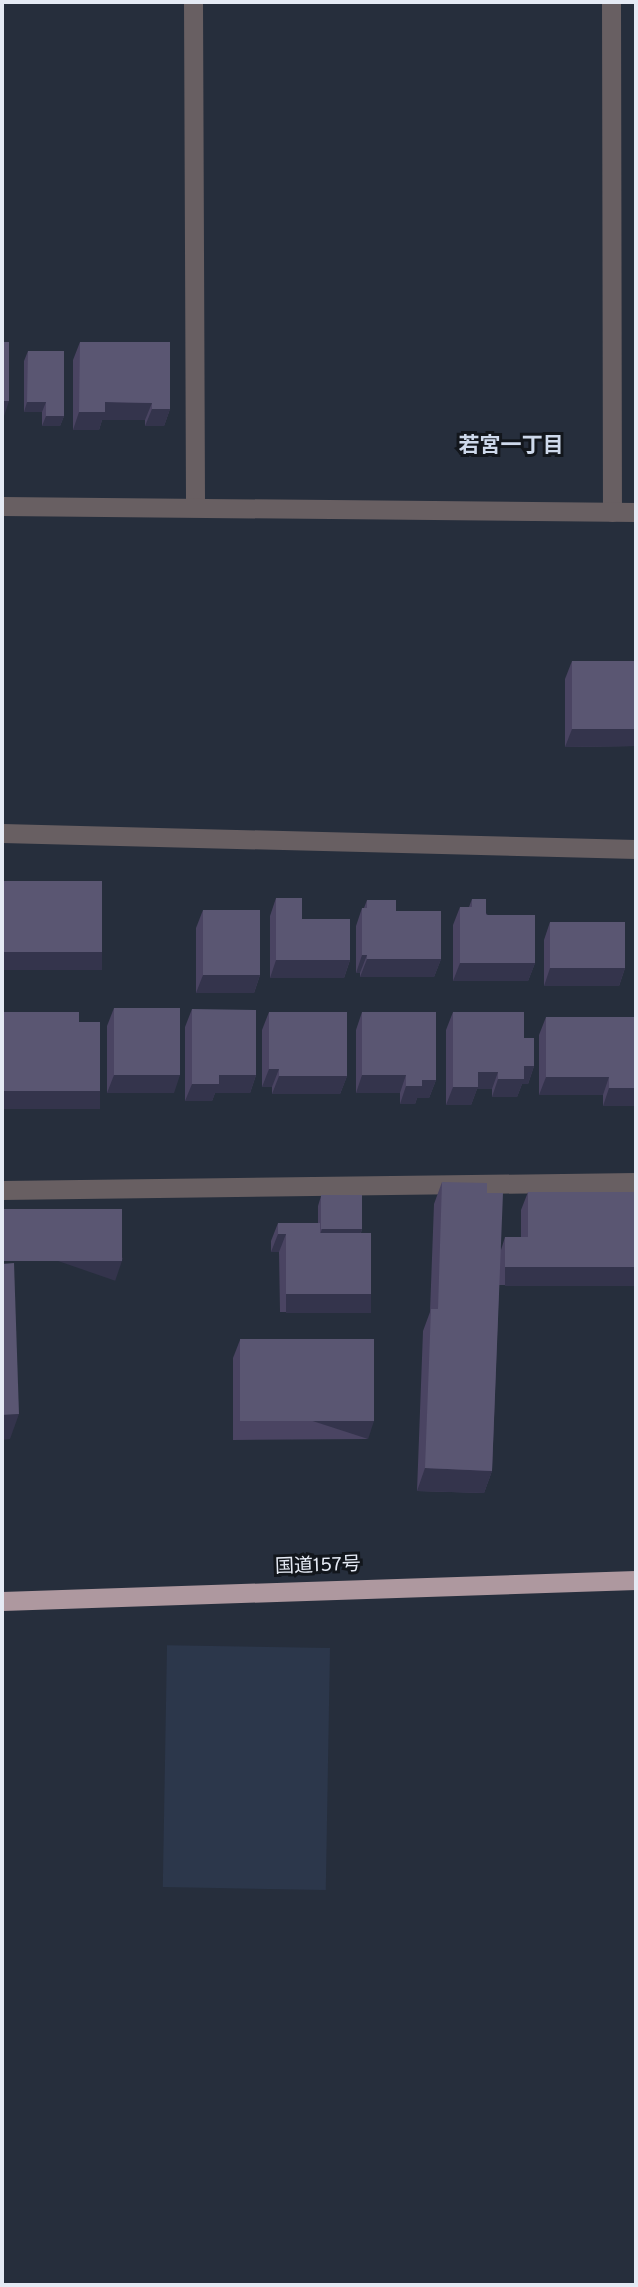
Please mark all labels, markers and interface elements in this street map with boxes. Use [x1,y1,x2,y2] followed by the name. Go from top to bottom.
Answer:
[459,434,563,460] district label: 若宮一丁目
[275,1554,361,1580] street label: 国道157号

